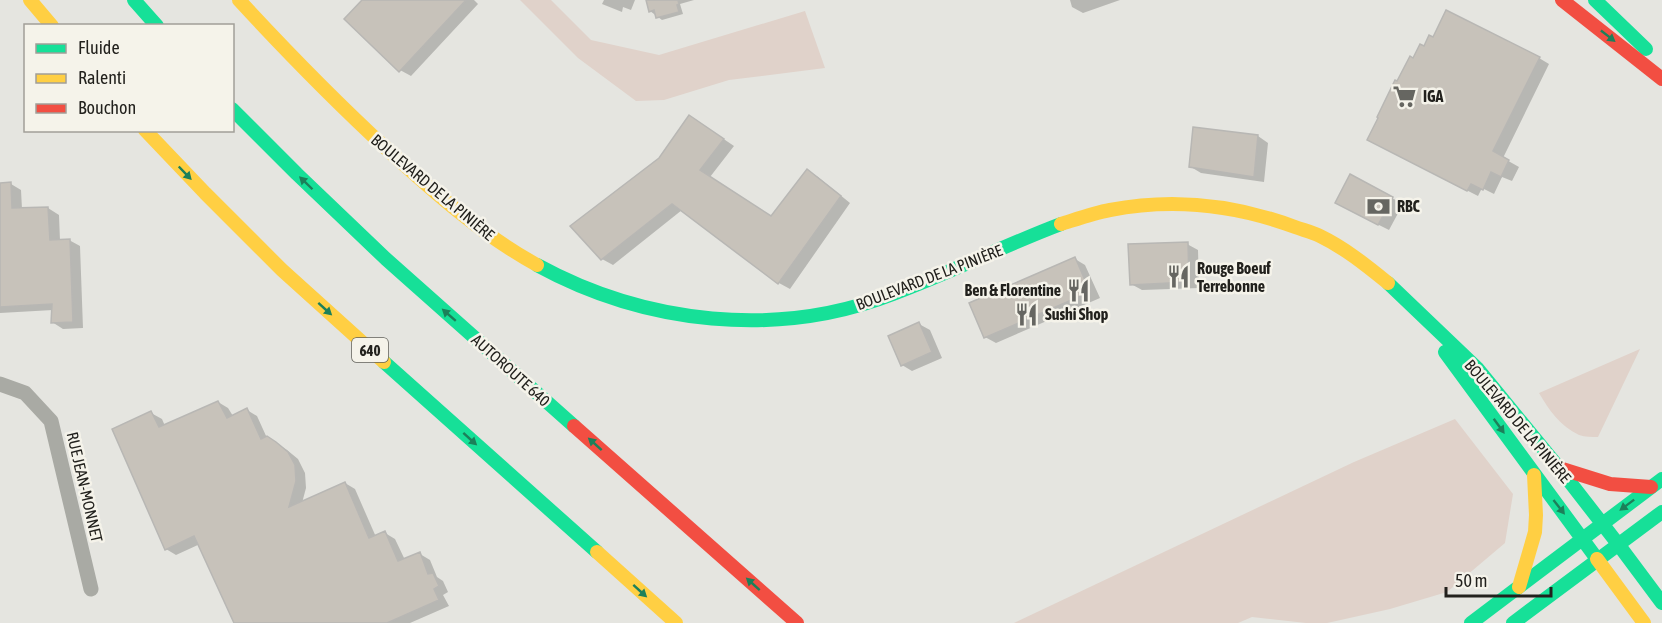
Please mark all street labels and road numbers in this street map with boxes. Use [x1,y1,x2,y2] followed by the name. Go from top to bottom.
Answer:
[368,130,498,244] street label: BOULEVARD DE LA PINIÈRE
[853,241,1005,313] street label: BOULEVARD DE LA PINIÈRE
[468,330,554,410] street label: AUTOROUTE 640
[352,338,388,362] road number: 640
[1461,356,1575,486] street label: BOULEVARD DE LA PINIÈRE
[64,430,106,544] street label: RUE JEAN-MONNET

